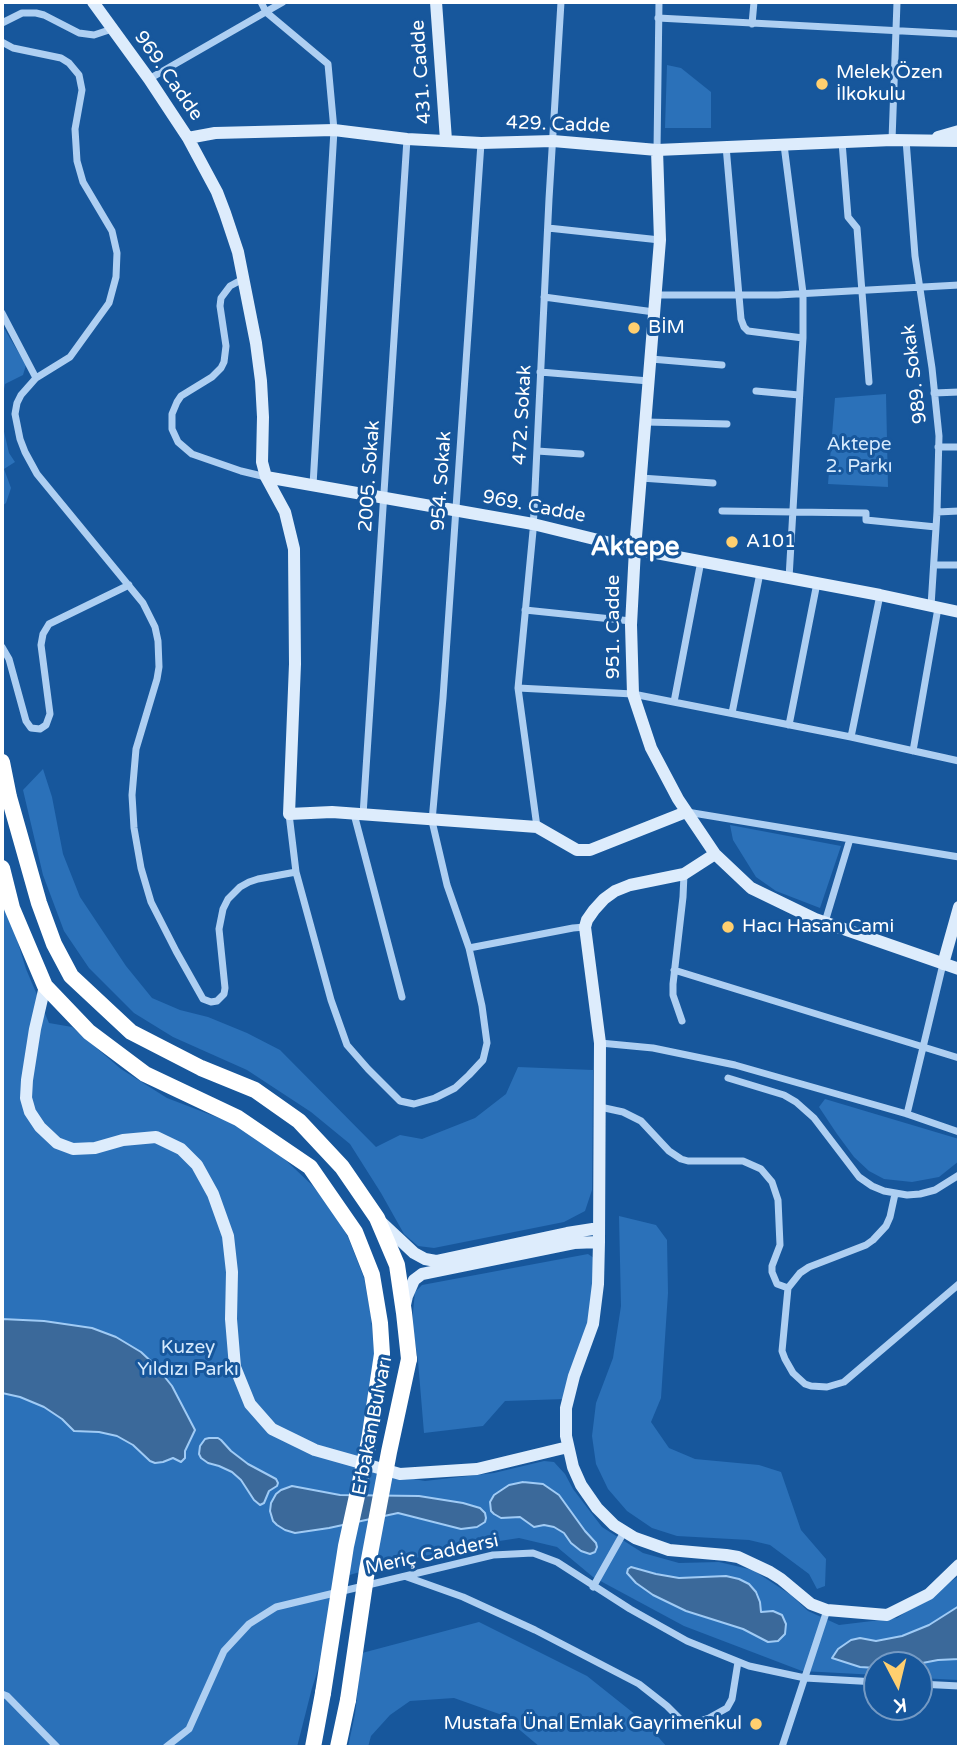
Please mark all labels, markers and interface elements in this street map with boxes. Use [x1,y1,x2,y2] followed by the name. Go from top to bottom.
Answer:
[407,19,437,125] street label: 431. Cadde
[129,27,207,125] street label: 969. Cadde
[836,62,943,106] place label: Melek Özen İlkokulu
[814,76,830,92] marker: Melek Özen İlkokulu
[505,112,611,138] street label: 429. Cadde
[648,317,685,339] place label: BİM
[626,320,642,336] marker: BİM
[898,323,932,425] street label: 989. Sokak
[509,364,537,466] street label: 472. Sokak
[355,419,385,533] street label: 2005. Sokak
[427,430,457,532] street label: 954. Sokak
[825,434,893,478] park label: Aktepe 2. Parkı
[481,486,587,528] street label: 969. Cadde
[746,531,796,553] place label: A101
[591,532,679,564] district label: Aktepe
[724,534,740,550] marker: A101
[603,575,625,679] street label: 951. Cadde
[742,916,894,938] place label: Hacı Hasan Cami
[720,919,736,935] marker: Hacı Hasan Cami
[137,1337,239,1381] park label: Kuzey Yıldızı Parkı
[348,1354,398,1498] street label: Erbakan Bulvarı
[363,1530,501,1580] street label: Meriç Caddersi
[863,1651,933,1721] north arrow
[893,1693,908,1717] text: K
[443,1713,742,1735] place label: Mustafa Ünal Emlak Gayrimenkul
[748,1716,764,1732] marker: Mustafa Ünal Emlak Gayrimenkul

